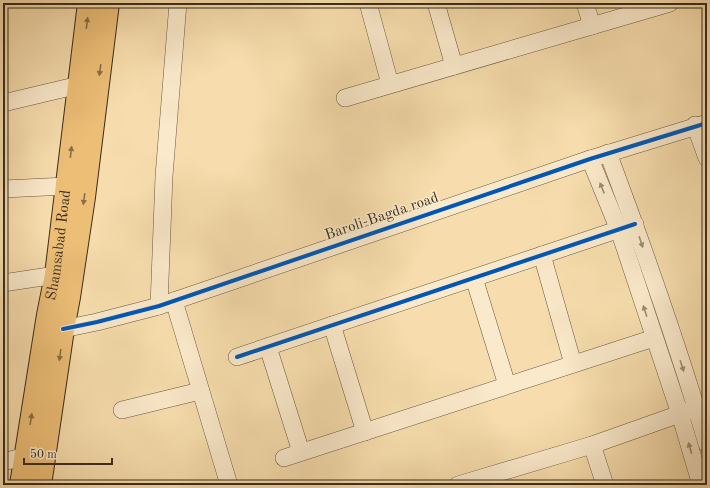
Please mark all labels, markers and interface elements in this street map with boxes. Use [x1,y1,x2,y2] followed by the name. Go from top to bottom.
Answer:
[84,17,90,29] one-way arrow
[97,63,103,76] one-way arrow
[68,146,74,158] one-way arrow
[599,182,605,194] one-way arrow
[44,189,74,302] street label: Shamsabad Road
[323,190,441,243] street label: Baroli-Bagda road
[80,192,87,205] one-way arrow
[638,237,644,249] one-way arrow
[642,304,648,316] one-way arrow
[57,349,63,361] one-way arrow
[679,360,685,372] one-way arrow
[29,413,35,425] one-way arrow
[24,440,112,466] scale bar
[687,441,693,453] one-way arrow
[30,448,57,461] text: 50 m

